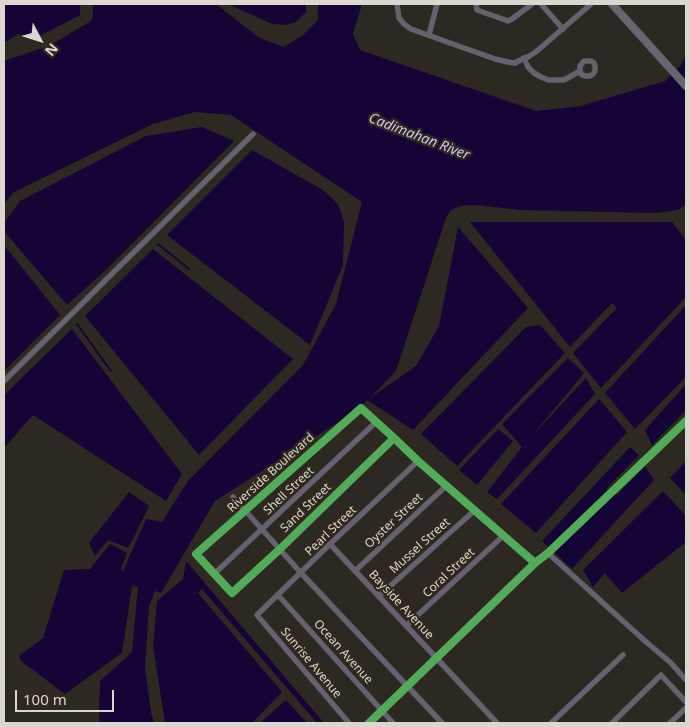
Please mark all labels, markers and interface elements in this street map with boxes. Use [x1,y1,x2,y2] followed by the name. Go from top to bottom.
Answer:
[15,15,65,65] north arrow
[41,39,63,60] text: N
[366,110,472,164] water label: Cadimahan River
[225,430,317,516] street label: Riverside Boulevard
[261,464,317,518] street label: Shell Street
[278,480,334,536] street label: Sand Street
[362,491,426,551] street label: Oyster Street
[302,503,360,559] street label: Pearl Street
[387,515,453,577] street label: Mussel Street
[420,545,478,601] street label: Coral Street
[365,568,437,642] street label: Bayside Avenue
[310,617,376,687] street label: Ocean Avenue
[277,625,345,701] street label: Sunrise Avenue
[18,680,116,712] scale bar
[23,689,67,709] text: 100 m

